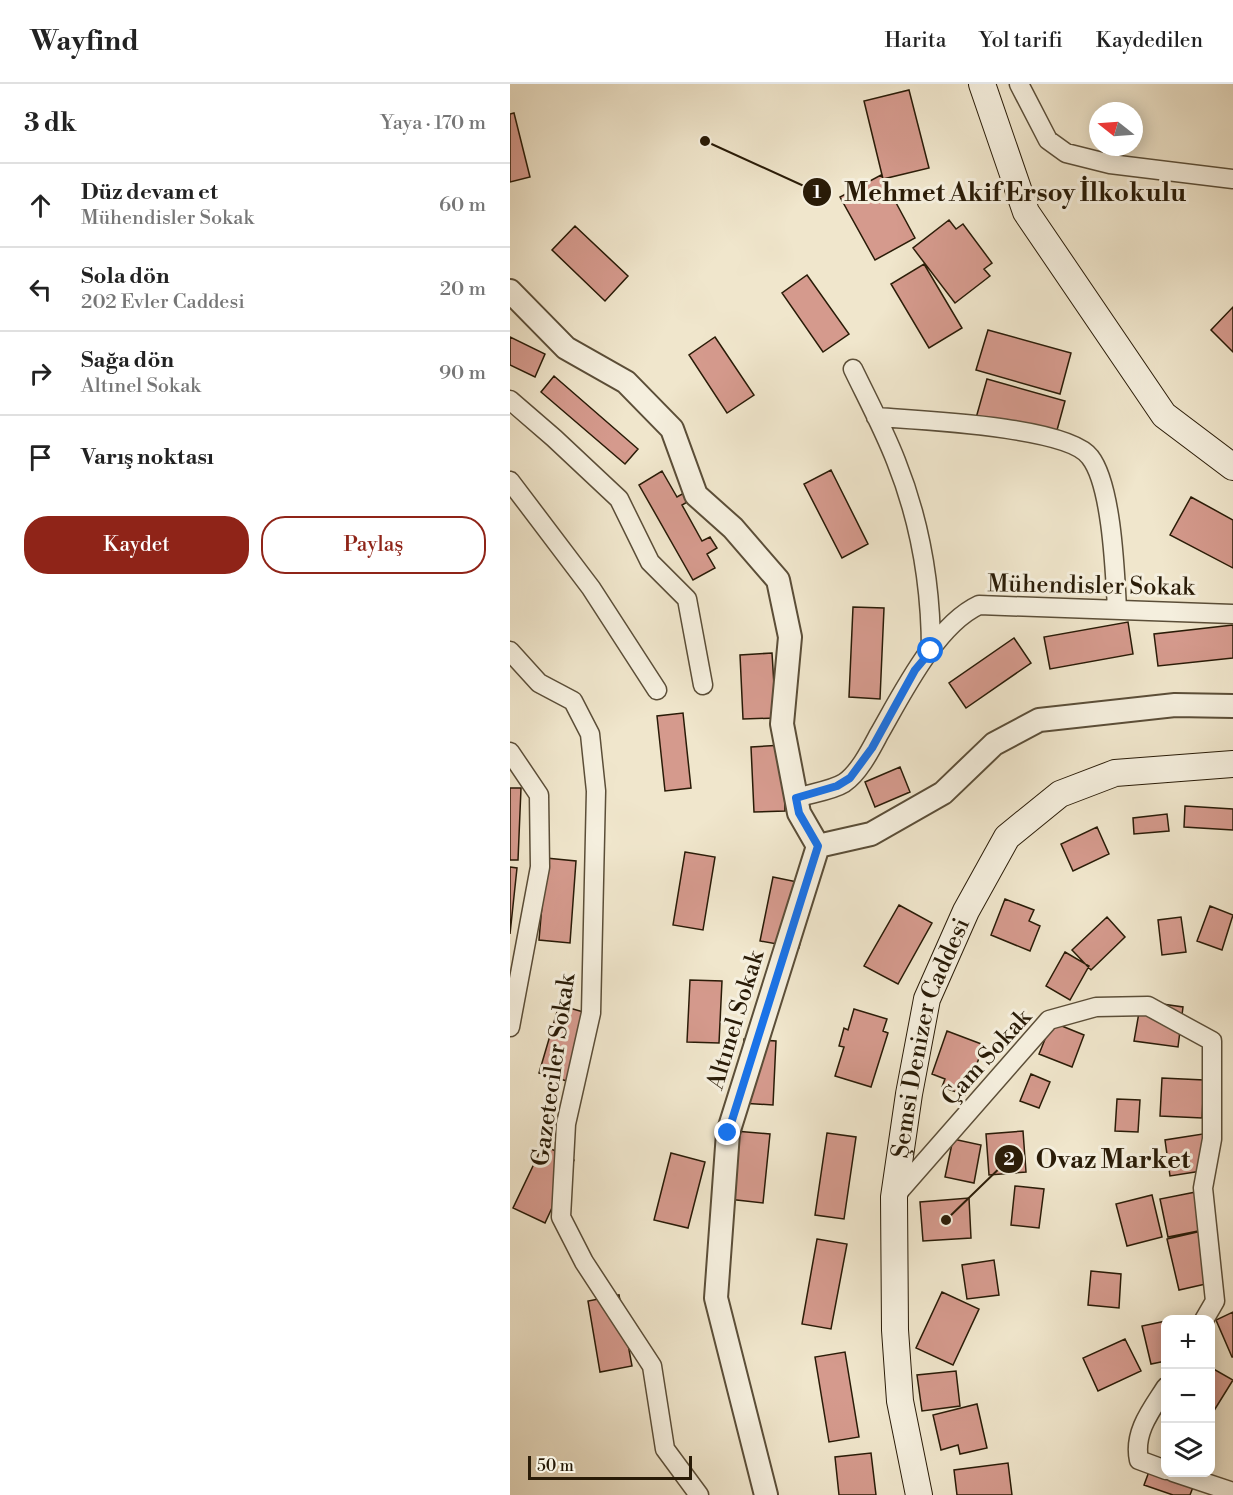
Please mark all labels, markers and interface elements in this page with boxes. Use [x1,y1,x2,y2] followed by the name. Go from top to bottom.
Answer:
[30,24,139,59] text: Wayfind
[884,28,946,54] text: Harita
[979,28,1063,54] text: Yol tarifi
[1096,28,1203,54] text: Kaydedilen
[1089,102,1143,156] north arrow
[24,107,76,139] text: 3 dk
[381,111,486,136] text: Yaya · 170 m
[802,170,1198,214] callout: Mehmet Akif Ersoy İlkokulu
[844,175,1186,209] text: Mehmet Akif Ersoy İlkokulu
[81,179,218,206] text: Düz devam et
[813,181,822,204] text: 1
[24,189,57,222] icon: ahead
[439,193,486,218] text: 60 m
[81,206,254,231] text: Mühendisler Sokak
[81,263,169,290] text: Sola dön
[24,273,57,306] icon: left
[440,277,486,302] text: 20 m
[81,290,245,315] text: 202 Evler Caddesi
[81,347,174,374] text: Sağa dön
[24,357,57,390] icon: right
[439,361,486,386] text: 90 m
[81,374,201,399] text: Altınel Sokak
[24,441,57,474] icon: arrive
[81,444,214,471] text: Varış noktası
[24,516,249,574] button: Kaydet
[261,516,486,574] button: Paylaş
[987,569,1196,603] street label: Mühendisler Sokak
[917,637,943,663] route start
[886,913,977,1160] street label: Şemsi Denizer Caddesi
[700,946,772,1094] street label: Altınel Sokak
[526,971,583,1168] street label: Gazeteciler Sokak
[936,1002,1039,1112] street label: Çam Sokak
[714,1119,740,1145] route end
[994,1137,1202,1181] callout: Ovaz Market
[1036,1144,1191,1176] text: Ovaz Market
[1003,1148,1015,1171] text: 2
[1161,1315,1215,1477] map controls
[1161,1315,1215,1369] button: +
[1161,1369,1215,1423] button: −
[1161,1423,1215,1477] button: layers
[528,1453,692,1480] scale bar
[537,1456,574,1476] text: 50 m

